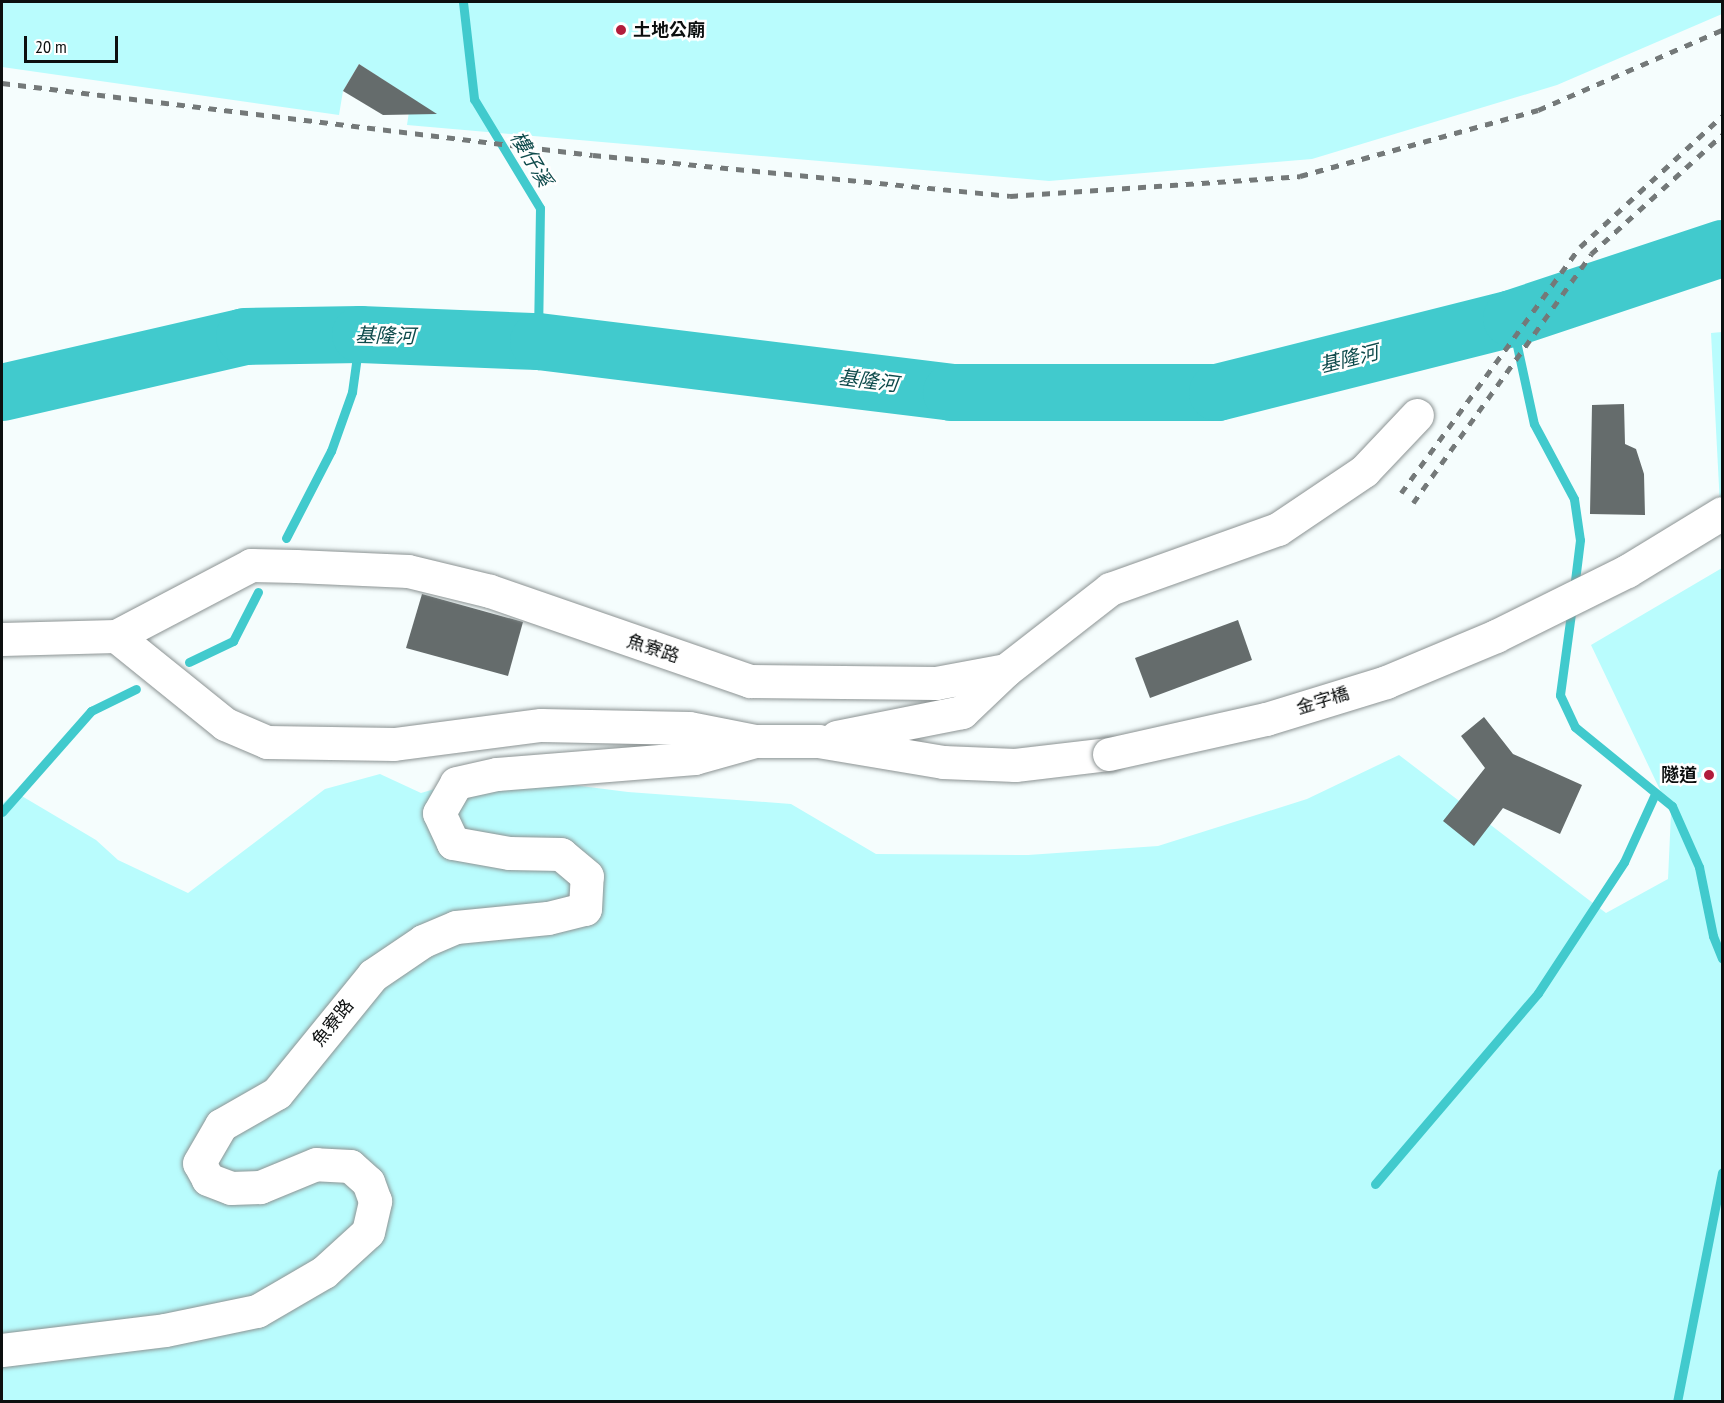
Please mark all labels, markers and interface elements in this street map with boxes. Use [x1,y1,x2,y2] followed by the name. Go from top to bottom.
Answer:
[633,19,705,41] place label: 土地公廟
[614,23,628,37] marker: 土地公廟
[27,24,122,62] scale bar
[35,35,67,58] text: 20 m
[505,127,557,191] water label: 樓仔溪
[355,323,415,349] water label: 基隆河
[1317,340,1381,378] water label: 基隆河
[837,365,899,397] water label: 基隆河
[624,630,682,668] street label: 魚寮路
[1294,683,1352,719] street label: 金字橋
[1661,764,1697,786] place label: 隧道
[1702,768,1716,782] marker: 隧道
[308,995,358,1051] street label: 魚寮路

